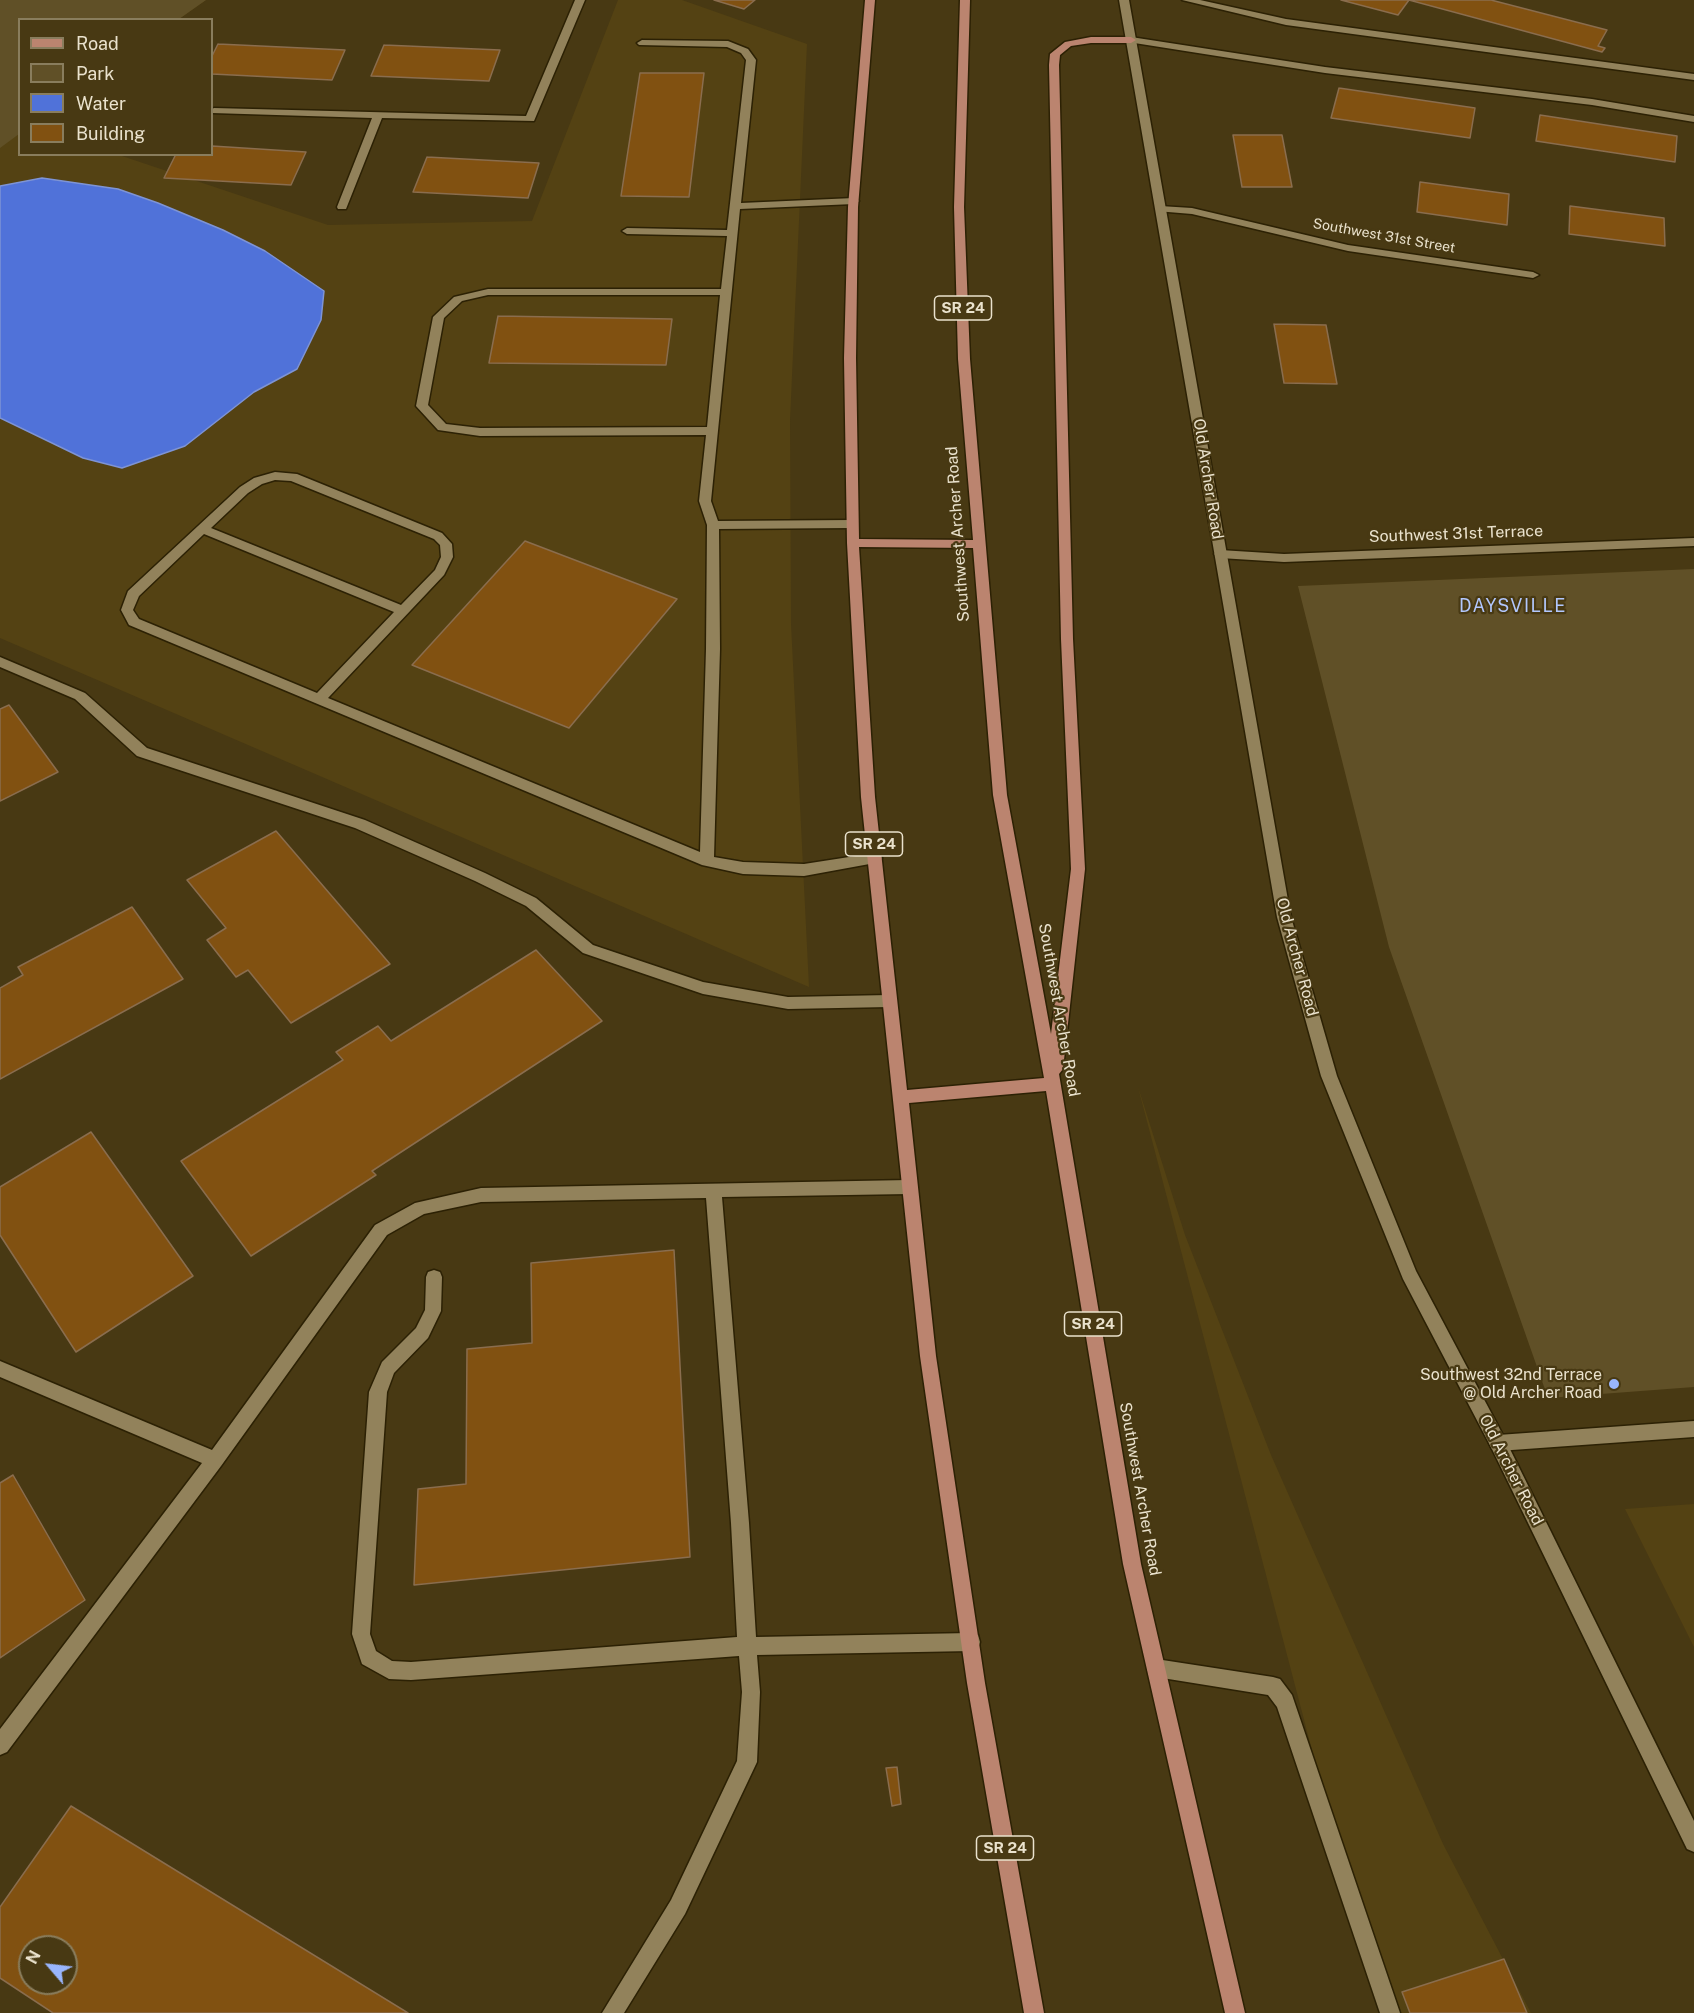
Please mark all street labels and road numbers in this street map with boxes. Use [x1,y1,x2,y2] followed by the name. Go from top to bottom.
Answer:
[1311,215,1457,257] street label: Southwest 31st Street
[934,296,992,320] road number: SR 24
[1189,417,1227,541] street label: Old Archer Road
[942,446,974,622] street label: Southwest Archer Road
[1369,521,1543,547] street label: Southwest 31st Terrace
[846,832,902,856] road number: SR 24
[1272,896,1322,1018] street label: Old Archer Road
[1034,922,1084,1098] street label: Southwest Archer Road
[1064,1312,1122,1336] road number: SR 24
[1115,1401,1165,1577] street label: Southwest Archer Road
[1475,1411,1547,1529] street label: Old Archer Road
[976,1836,1034,1860] road number: SR 24

